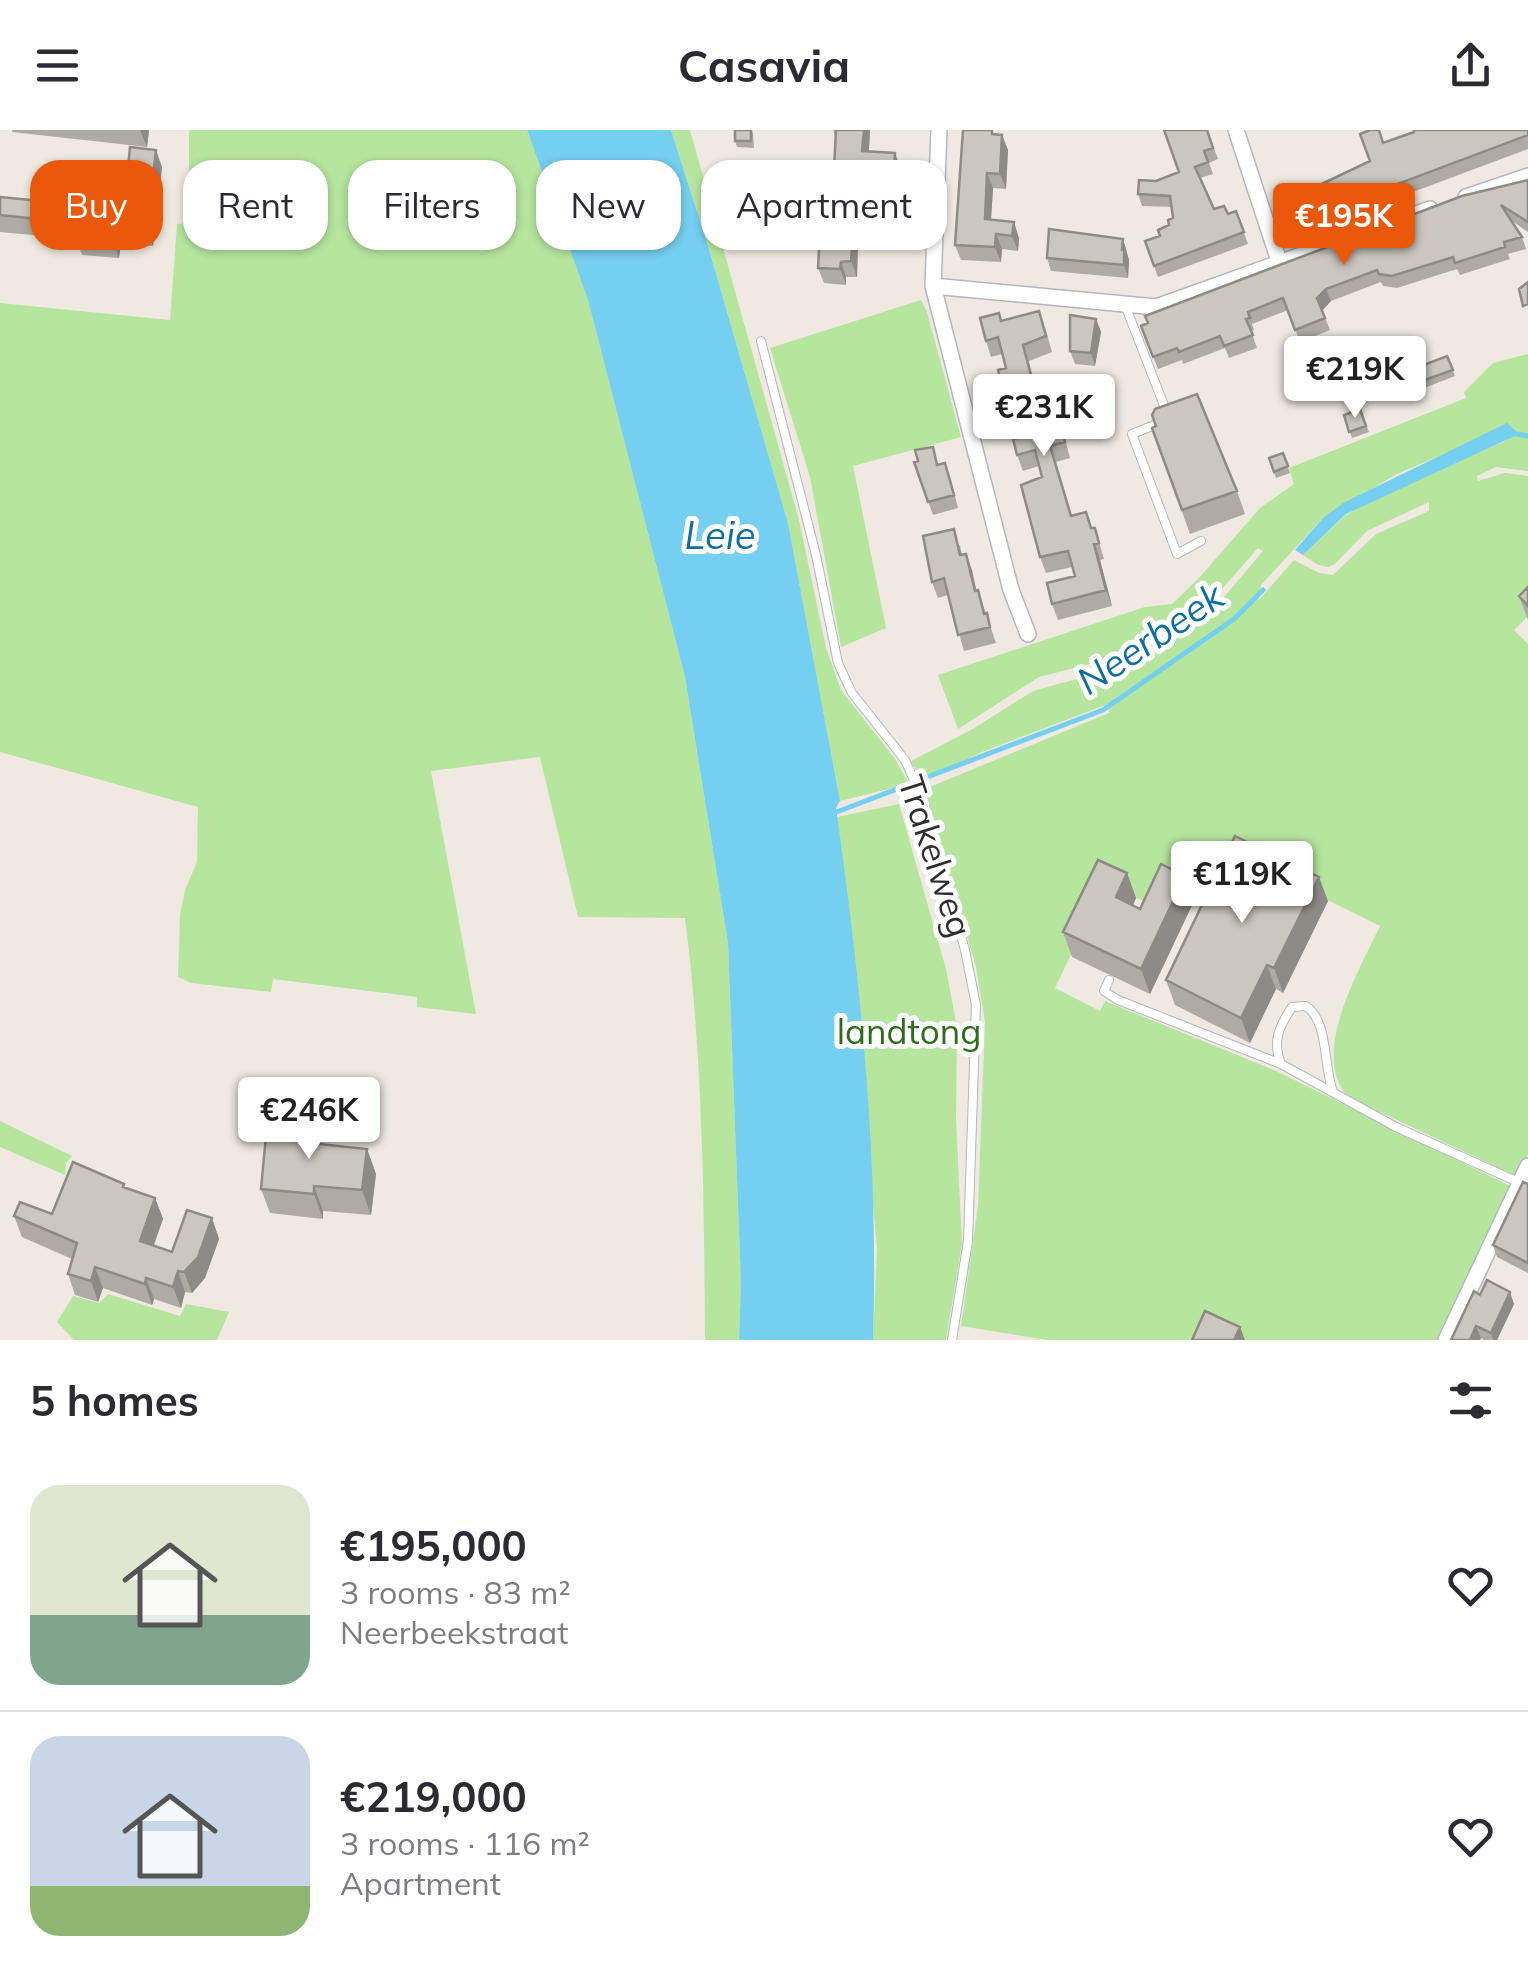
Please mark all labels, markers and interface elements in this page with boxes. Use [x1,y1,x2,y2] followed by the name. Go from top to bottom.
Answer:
[678,37,850,93] text: Casavia
[30,38,85,93] icon: menu
[1443,38,1498,93] icon: share
[30,160,163,250] chip: Buy
[183,160,328,250] chip: Rent
[348,160,516,250] chip: Filters
[536,160,681,250] chip: New
[701,160,947,250] chip: Apartment
[1274,183,1414,268] pin: €195K
[1295,195,1393,235] text: €195K
[1285,336,1425,421] pin: €219K
[1306,348,1404,388] text: €219K
[974,374,1114,459] pin: €231K
[995,386,1093,426] text: €231K
[685,511,755,559] water label: Leie
[1067,571,1234,705] water label: Neerbeek
[889,770,983,942] street label: Trakelweg
[1172,841,1312,926] pin: €119K
[1193,853,1291,893] text: €119K
[837,1009,981,1053] park label: landtong
[239,1077,379,1162] pin: €246K
[260,1089,358,1129] text: €246K
[1443,1373,1498,1428] icon: filters
[30,1374,199,1427] text: 5 homes
[340,1519,527,1572] text: €195,000
[110,1525,230,1645] icon: home
[1443,1558,1498,1613] icon: heart
[340,1572,571,1612] text: 3 rooms · 83 m²
[340,1612,569,1652] text: Neerbeekstraat
[340,1770,527,1823] text: €219,000
[110,1776,230,1896] icon: home
[1443,1809,1498,1864] icon: heart
[340,1823,590,1863] text: 3 rooms · 116 m²
[340,1863,501,1903] text: Apartment

